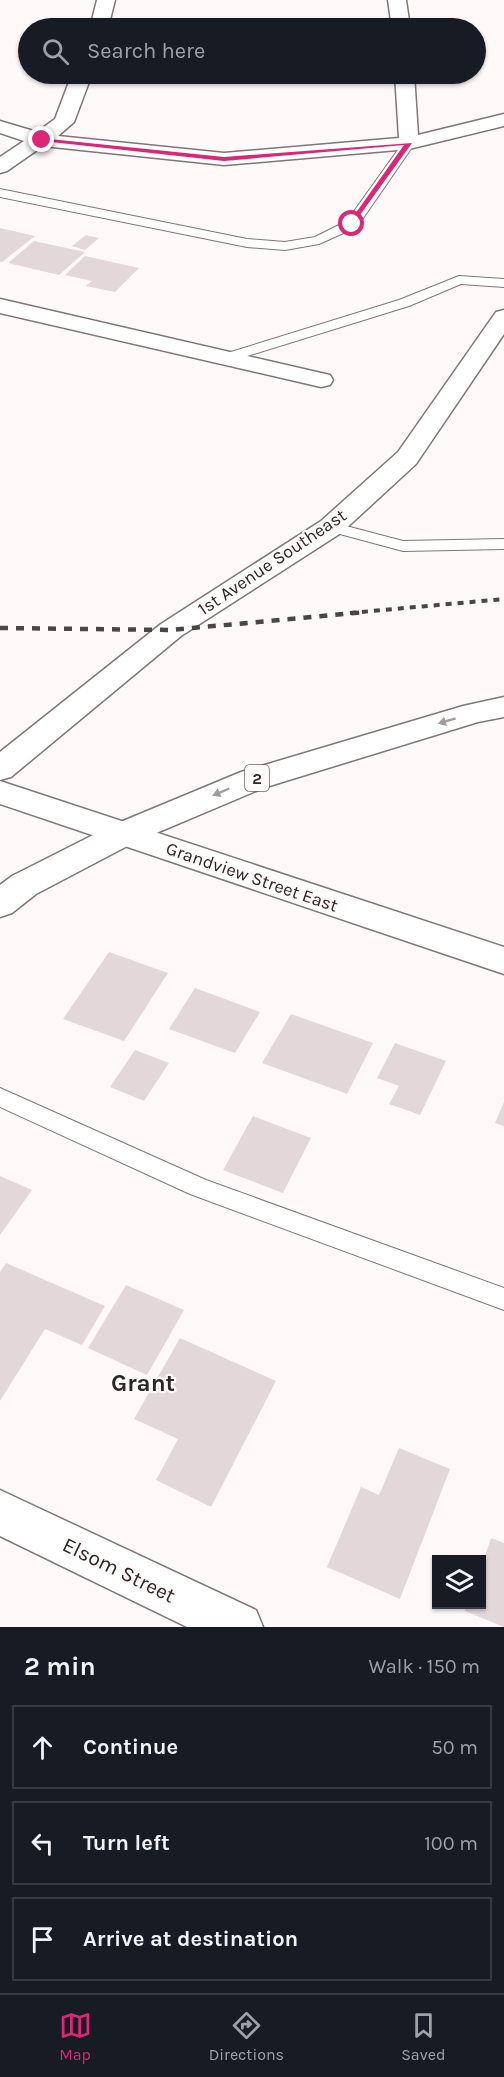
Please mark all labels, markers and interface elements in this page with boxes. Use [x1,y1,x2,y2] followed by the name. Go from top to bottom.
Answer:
[18,18,486,84] search box
[39,35,72,68] icon: search
[87,38,205,64] text: Search here
[28,126,54,152] route end
[338,210,364,236] route start
[193,504,351,620] street label: 1st Avenue Southeast
[438,717,456,726] one-way arrow
[245,765,269,791] road number: 2
[212,787,230,797] one-way arrow
[163,837,341,917] street label: Grandview Street East
[111,1369,175,1397] district label: Grant
[59,1532,179,1608] street label: Elsom Street
[432,1555,486,1609] map controls
[432,1555,486,1609] button: layers
[24,1651,96,1682] text: 2 min
[369,1655,480,1678] text: Walk · 150 m
[26,1731,59,1764] icon: ahead
[83,1734,178,1760] text: Continue
[431,1736,478,1759] text: 50 m
[26,1827,59,1860] icon: left
[83,1830,170,1856] text: Turn left
[424,1832,478,1855] text: 100 m
[26,1923,59,1956] icon: arrive
[83,1926,298,1952] text: Arrive at destination
[59,2009,92,2064] tab: Map
[209,2009,284,2064] tab: Directions
[401,2009,445,2064] tab: Saved

